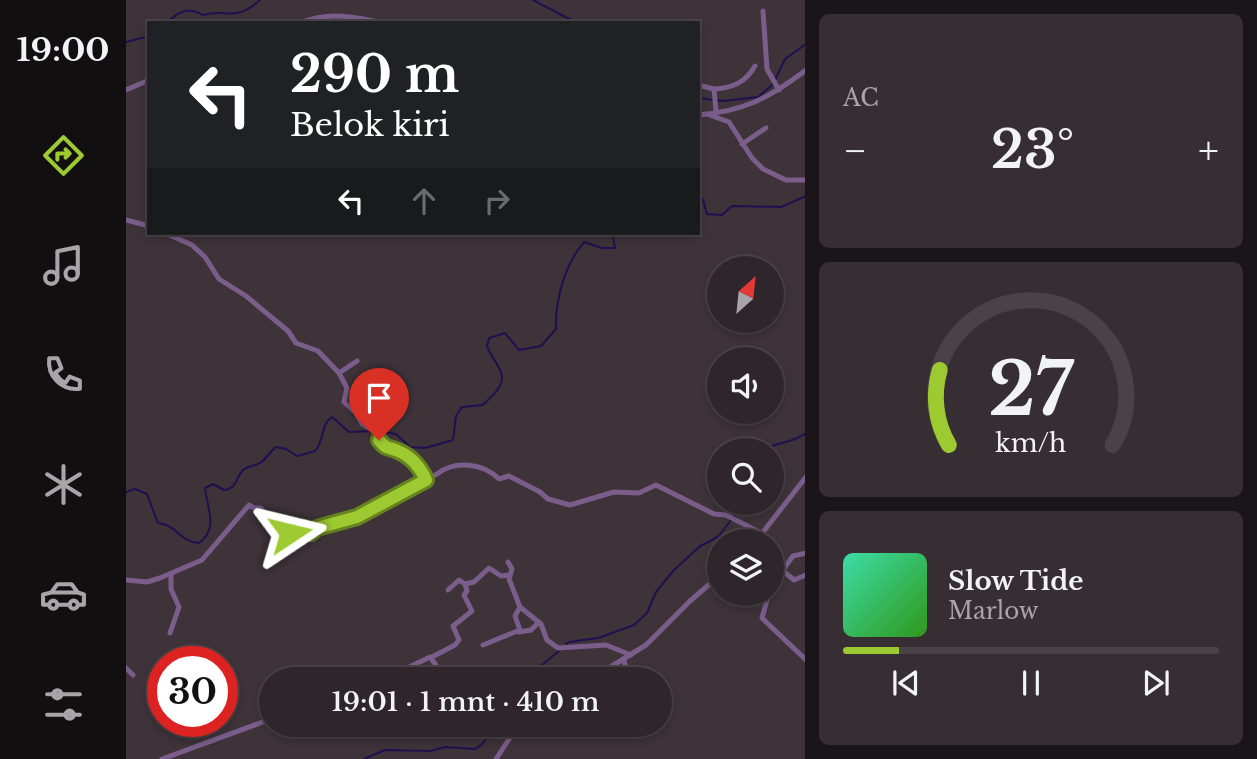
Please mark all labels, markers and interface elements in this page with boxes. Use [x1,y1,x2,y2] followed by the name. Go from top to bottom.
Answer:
[17,30,109,70] text: 19:00
[290,44,459,105] text: 290 m
[175,49,266,140] icon: left
[843,84,879,112] text: AC
[290,105,449,145] text: Belok kiri
[991,118,1074,182] text: 23°
[843,127,867,174] text: −
[1198,127,1219,174] text: +
[39,131,88,180] icon: directions
[332,182,370,220] icon: left
[405,182,443,220] icon: ahead
[478,182,516,220] icon: right
[39,241,88,290] icon: music
[707,256,784,332] north arrow
[707,256,784,606] map controls
[989,345,1075,436] text: 27
[707,347,784,424] button: sound
[39,350,88,399] icon: phone
[349,368,409,440] pin
[360,379,398,417] icon: arrive
[996,428,1066,459] text: km/h
[707,438,784,515] button: search
[39,460,88,509] icon: climate
[253,496,327,570] position arrow
[707,529,784,606] button: layers
[948,565,1084,597] text: Slow Tide
[39,570,88,619] icon: car
[948,597,1038,625] text: Marlow
[147,646,238,737] speed limit sign: 30
[887,664,925,702] icon: previous
[1012,664,1050,702] icon: pause
[1137,664,1175,702] icon: next
[39,680,88,729] icon: filters
[331,686,600,718] text: 19:01 · 1 mnt · 410 m

